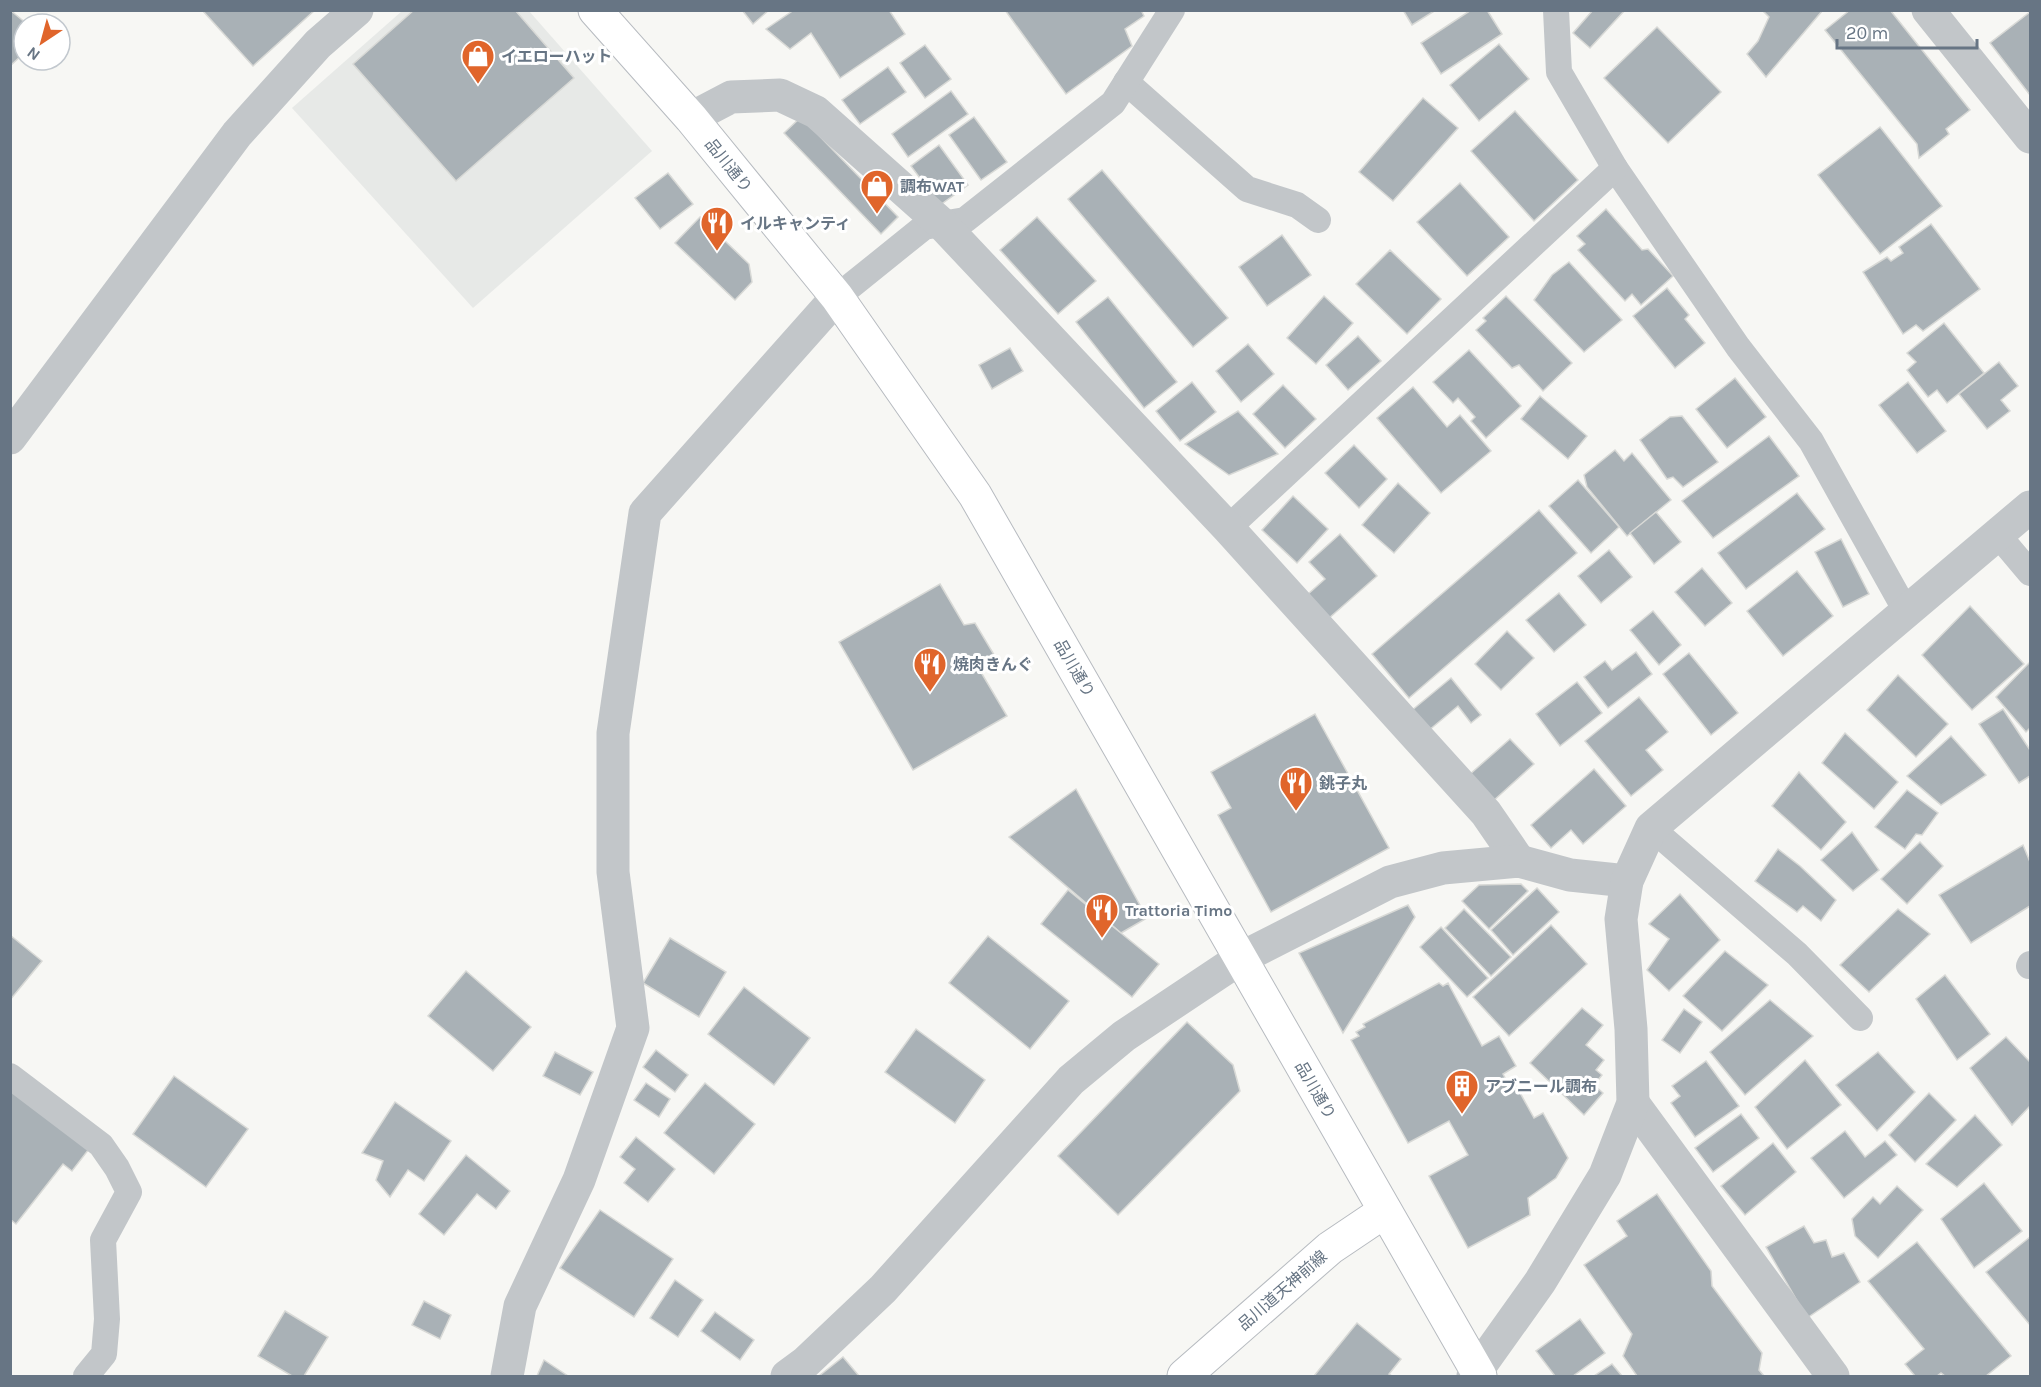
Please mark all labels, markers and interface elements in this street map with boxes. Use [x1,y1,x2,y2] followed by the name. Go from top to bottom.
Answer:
[12,12,72,72] north arrow
[1837,12,1976,50] scale bar
[1846,22,1888,44] text: 20 m
[460,38,496,85] shop icon: イエローハット
[23,43,44,65] text: N
[501,47,613,66] place label: イエローハット
[701,134,756,196] street label: 品川通り
[859,168,895,215] shop icon: 調布WAT
[900,177,965,196] place label: 調布WAT
[699,205,735,252] restaurant icon: イルキャンティ
[740,214,851,233] place label: イルキャンティ
[1050,636,1099,701] street label: 品川通り
[912,646,948,693] restaurant icon: 焼肉きんぐ
[953,655,1033,674] place label: 焼肉きんぐ
[1278,765,1314,812] restaurant icon: 銚子丸
[1319,774,1367,793] place label: 銚子丸
[1084,892,1120,939] restaurant icon: Trattoria Timo
[1125,901,1232,920] place label: Trattoria Timo
[1291,1058,1340,1123] street label: 品川通り
[1444,1068,1480,1115] building icon: アブニール調布
[1485,1077,1597,1096] place label: アブニール調布
[1234,1246,1331,1334] street label: 品川道天神前線

